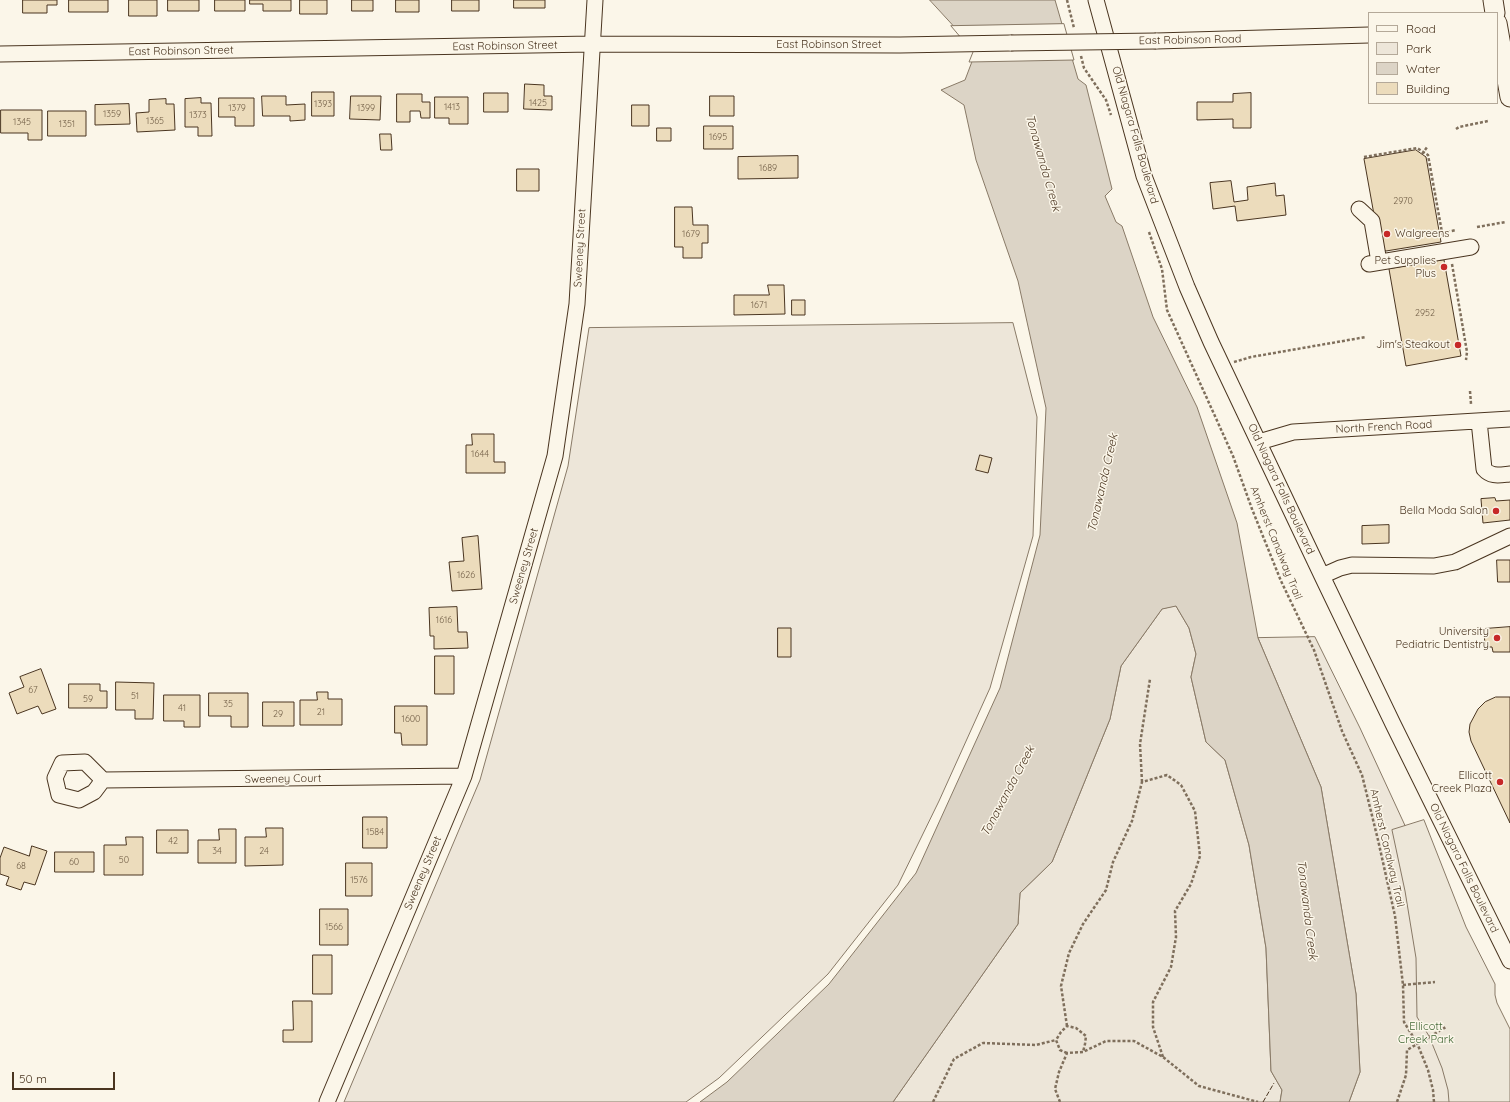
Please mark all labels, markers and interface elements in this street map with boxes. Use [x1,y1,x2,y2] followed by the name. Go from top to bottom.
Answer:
[1368,12,1498,104] legend
[1406,21,1436,36] text: Road
[1139,33,1241,47] street label: East Robinson Road
[452,38,558,54] street label: East Robinson Street
[776,38,882,52] street label: East Robinson Street
[1406,41,1431,56] text: Park
[128,43,234,59] street label: East Robinson Street
[1406,61,1440,76] text: Water
[1109,65,1161,205] street label: Old Niagara Falls Boulevard
[1406,81,1450,96] text: Building
[529,98,547,108] house number: 1425
[314,99,332,109] house number: 1393
[444,102,460,112] house number: 1413
[228,103,246,113] house number: 1379
[357,103,375,113] house number: 1399
[103,109,121,119] house number: 1359
[189,110,207,120] house number: 1373
[1022,113,1064,213] water label: Tonawanda Creek
[146,116,164,126] house number: 1365
[13,117,31,127] house number: 1345
[59,119,75,129] house number: 1351
[709,132,727,142] house number: 1695
[759,163,777,173] house number: 1689
[1393,196,1413,206] house number: 2970
[571,208,589,288] street label: Sweeney Street
[1395,227,1449,241] place label: Walgreens
[682,229,700,239] house number: 1679
[1382,229,1392,239] marker: Walgreens
[1375,254,1436,280] place label: Pet Supplies Plus
[1439,262,1449,272] marker: Pet Supplies Plus
[751,300,767,310] house number: 1671
[1415,308,1435,318] house number: 2952
[1376,338,1450,352] place label: Jim's Steakout
[1453,340,1463,350] marker: Jim's Steakout
[1335,418,1433,436] street label: North French Road
[1245,422,1317,556] street label: Old Niagara Falls Boulevard
[1085,432,1121,534] water label: Tonawanda Creek
[471,449,489,459] house number: 1644
[1247,485,1305,601] street label: Amherst Canalway Trail
[1400,504,1488,518] place label: Bella Moda Salon
[1491,506,1501,516] marker: Bella Moda Salon
[507,526,541,606] street label: Sweeney Street
[457,570,475,580] house number: 1626
[436,615,452,625] house number: 1616
[1396,625,1489,651] place label: University Pediatric Dentistry
[1492,633,1502,643] marker: University Pediatric Dentistry
[28,685,38,695] house number: 67
[131,691,139,701] house number: 51
[83,694,93,704] house number: 59
[223,699,233,709] house number: 35
[178,703,186,713] house number: 41
[317,707,325,717] house number: 21
[273,709,283,719] house number: 29
[402,714,420,724] house number: 1600
[978,743,1038,839] water label: Tonawanda Creek
[1432,769,1492,795] place label: Ellicott Creek Plaza
[245,772,321,786] street label: Sweeney Court
[1495,777,1505,787] marker: Ellicott Creek Plaza
[1367,788,1407,908] street label: Amherst Canalway Trail
[1427,801,1501,935] street label: Old Niagara Falls Boulevard
[366,827,384,837] house number: 1584
[402,834,444,912] street label: Sweeney Street
[168,836,178,846] house number: 42
[212,846,222,856] house number: 34
[259,846,269,856] house number: 24
[119,855,129,865] house number: 50
[69,857,79,867] house number: 60
[1294,859,1320,961] water label: Tonawanda Creek
[16,861,26,871] house number: 68
[350,875,368,885] house number: 1576
[325,922,343,932] house number: 1566
[1398,1020,1454,1046] park label: Ellicott Creek Park
[14,1064,117,1090] scale bar
[19,1071,47,1086] text: 50 m

